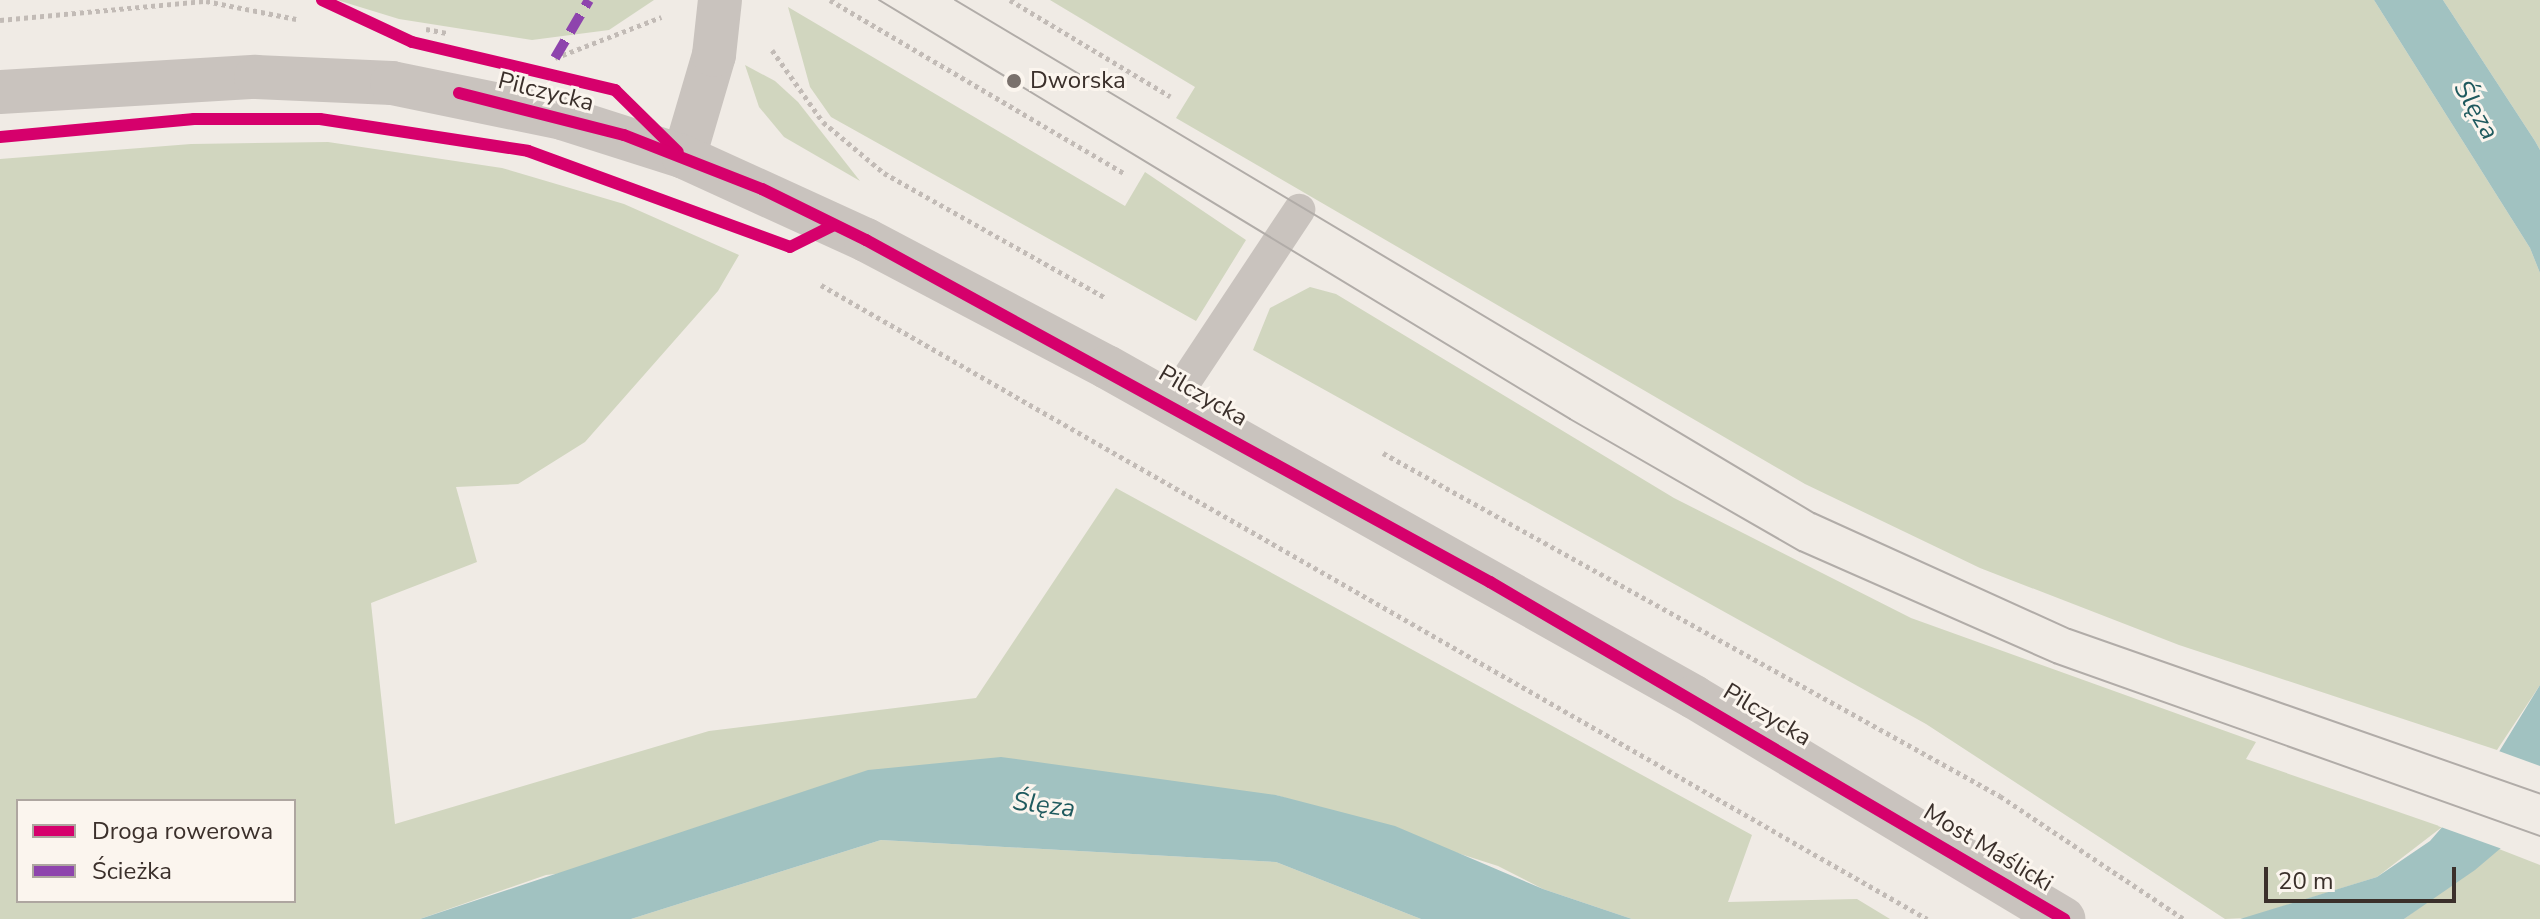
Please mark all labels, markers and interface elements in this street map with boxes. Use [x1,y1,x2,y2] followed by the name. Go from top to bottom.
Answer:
[495,66,597,118] street label: Pilczycka
[1030,67,1126,95] place label: Dworska
[1005,72,1023,90] marker: Dworska
[2447,75,2505,145] water label: Ślęza
[1154,359,1252,433] street label: Pilczycka
[1718,678,1816,752] street label: Pilczycka
[1011,786,1077,824] water label: Ślęza
[1918,798,2058,898] street label: Most Maślicki
[16,799,296,903] legend
[92,815,273,847] text: Droga rowerowa
[2268,851,2460,901] scale bar
[92,855,172,887] text: Ścieżka
[2278,865,2334,897] text: 20 m

